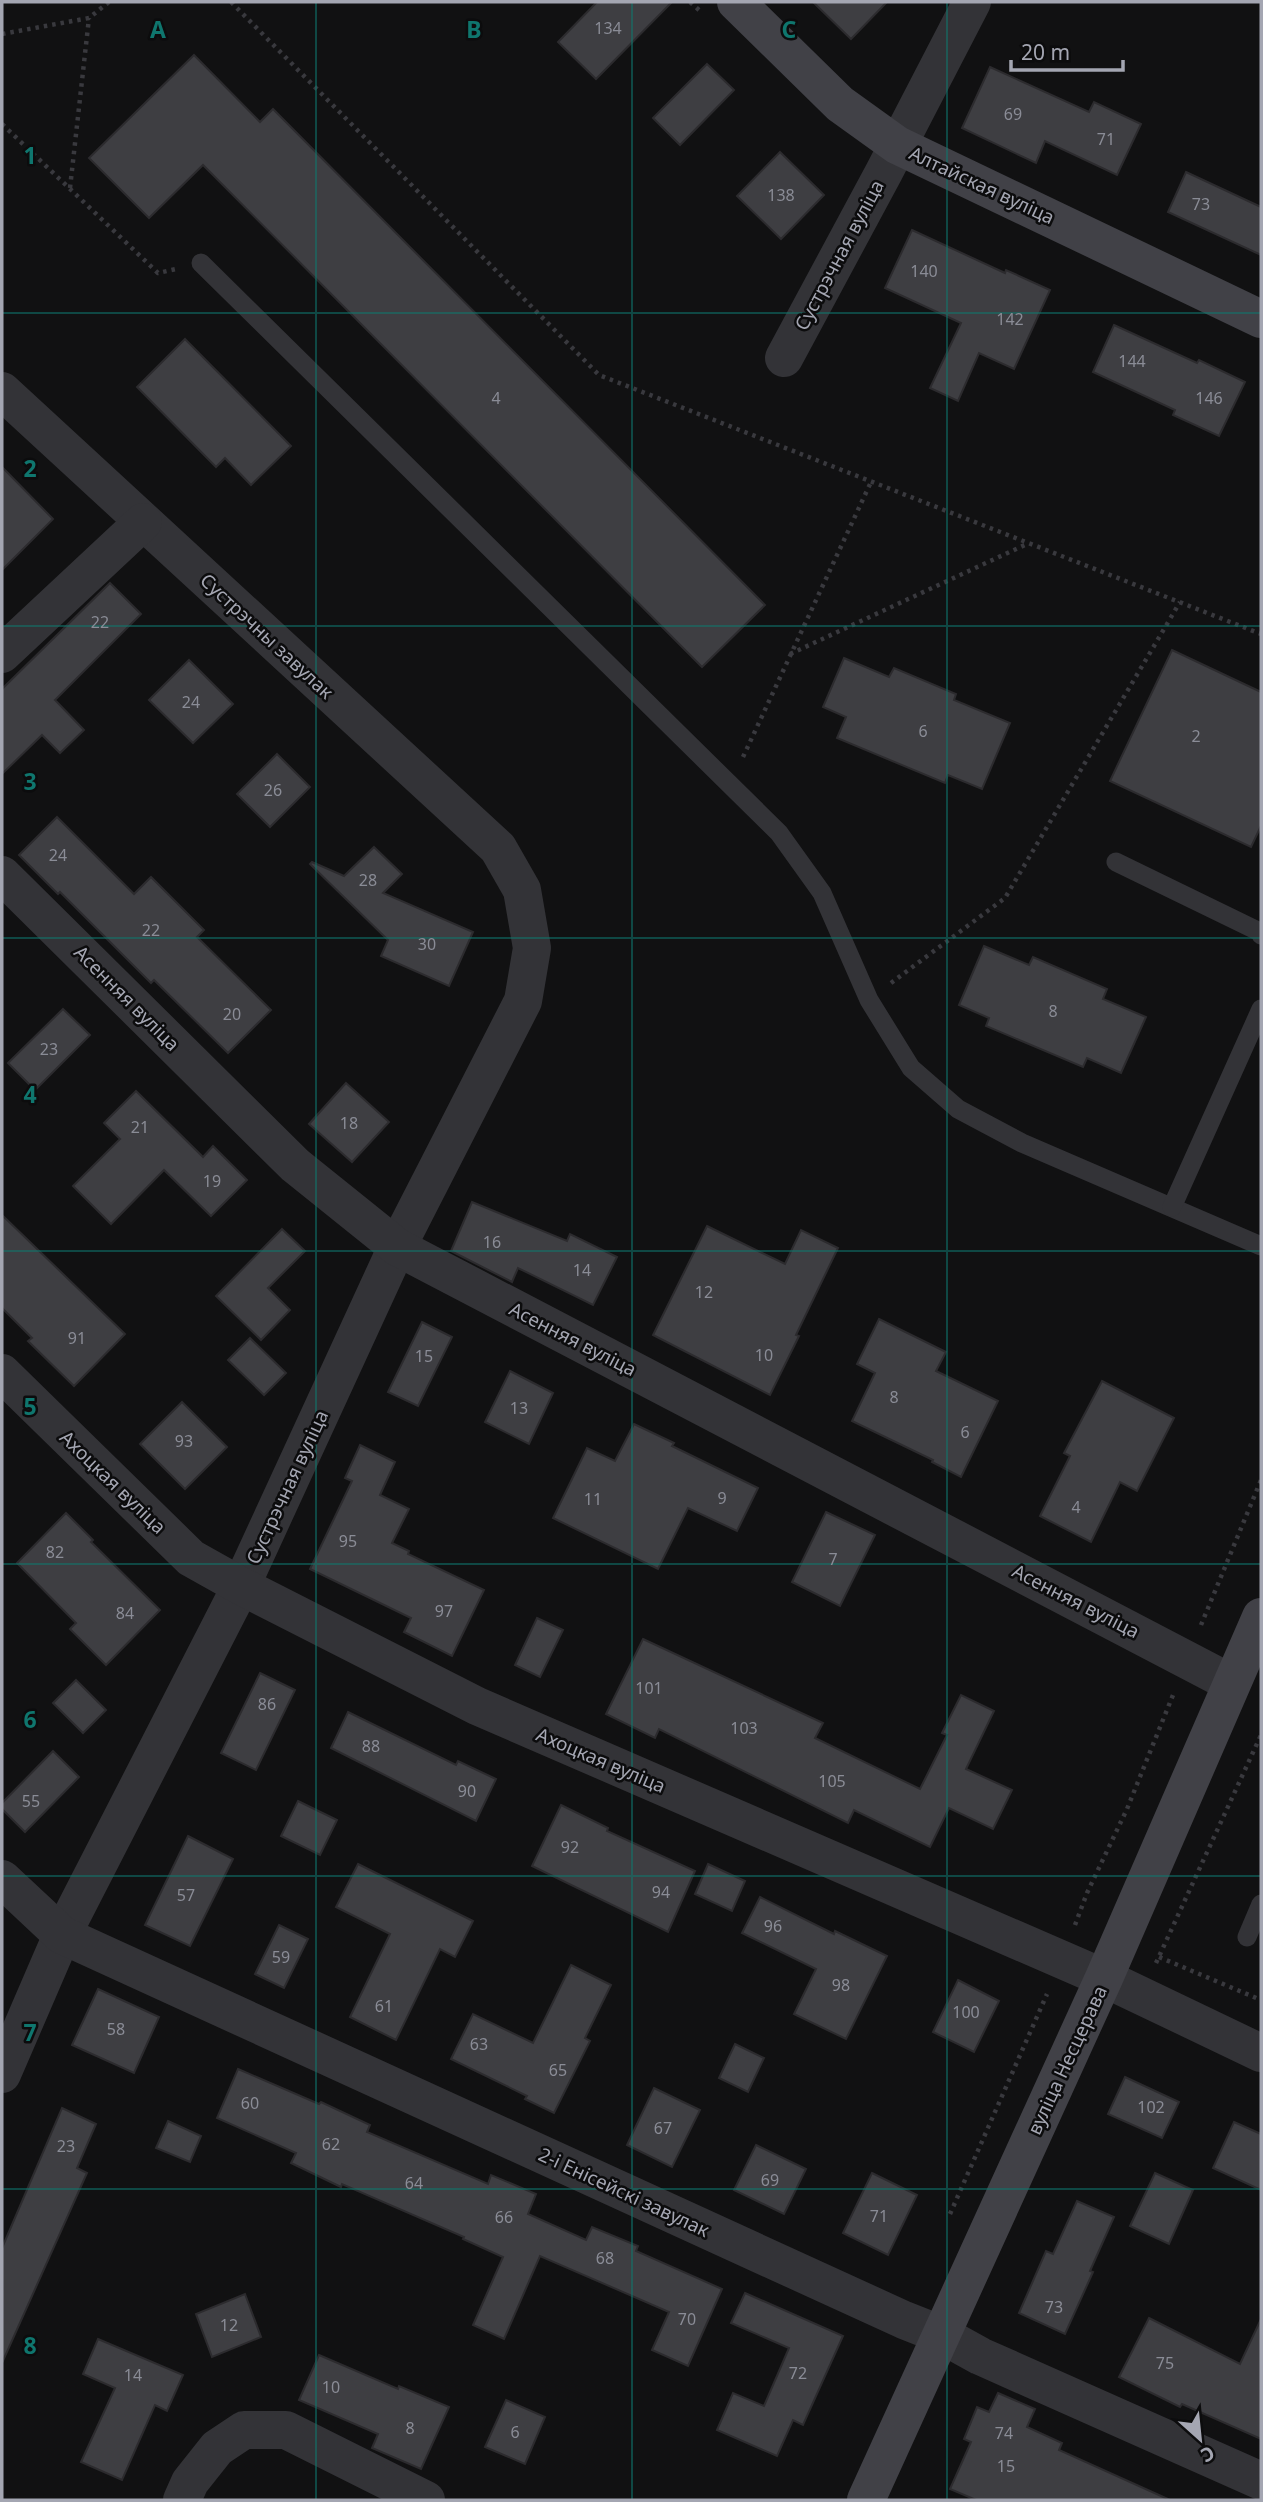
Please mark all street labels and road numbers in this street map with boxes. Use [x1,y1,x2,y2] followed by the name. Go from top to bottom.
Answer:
[905,140,1059,230] street label: Алтайская вуліца
[788,175,890,335] street label: Сустрэчная вуліца
[195,567,339,705] street label: Сустрэчны завулак
[69,940,185,1056] street label: Асенняя вуліца
[505,1296,641,1382] street label: Асенняя вуліца
[240,1406,334,1568] street label: Сустрэчная вуліца
[54,1425,172,1539] street label: Ахоцкая вуліца
[1008,1558,1144,1644] street label: Асенняя вуліца
[532,1721,670,1799] street label: Ахоцкая вуліца
[1021,1981,1113,2139] street label: вуліца Несцерава
[534,2141,714,2243] street label: 2-і Енісейскі завулак

